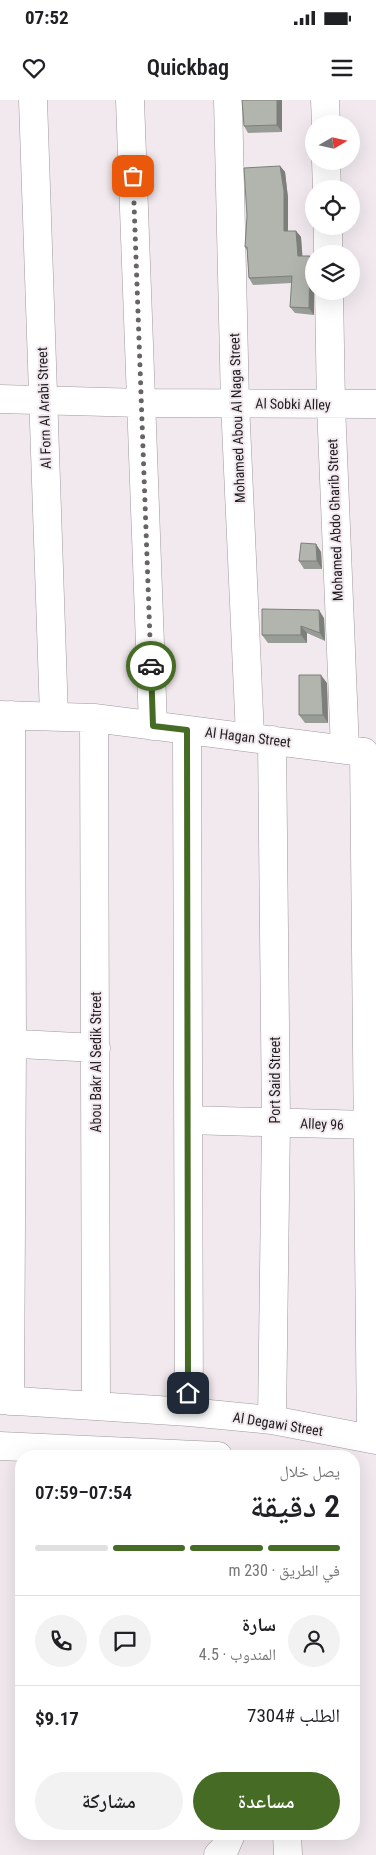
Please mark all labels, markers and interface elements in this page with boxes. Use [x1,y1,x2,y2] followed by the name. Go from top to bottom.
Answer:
[25,6,69,29] text: 07:52
[20,54,48,82] icon: heart
[328,54,356,82] icon: menu
[147,55,229,80] text: Quickbag
[305,115,360,170] north arrow
[305,115,360,300] map controls
[112,155,154,197] pin
[119,162,147,190] icon: bag
[305,180,360,235] button: locate
[305,245,360,300] button: layers
[226,333,248,503] street label: Mohamed Abou Al Naga Street
[34,347,54,469] street label: Al Forn Al Arabi Street
[255,395,331,413] street label: Al Sobki Alley
[324,438,346,602] street label: Mohamed Abdo Gharib Street
[126,641,176,691] courier
[137,652,165,680] icon: car
[204,724,292,750] street label: Al Hagan Street
[88,992,104,1132] street label: Abou Bakr Al Sedik Street
[267,1037,283,1123] street label: Port Said Street
[300,1115,344,1133] street label: Alley 96
[167,1372,209,1414] pin
[174,1379,202,1407] icon: home
[232,1409,324,1439] street label: Al Degawi Street
[279,1462,340,1481] text: يصل خلال
[35,1481,132,1504] text: 07:54–07:59
[250,1487,340,1525] text: 2 دقيقة
[228,1561,340,1580] text: في الطريق · 230 m
[242,1613,276,1636] text: سارة
[35,1615,87,1667] button: phone
[99,1615,151,1667] button: chat
[288,1615,340,1667] button: person
[199,1645,276,1664] text: المندوب · 4.5
[247,1704,340,1727] text: الطلب #7304
[35,1707,79,1730] text: $9.17
[35,1772,183,1830] button: مشاركة
[193,1772,340,1830] button: مساعدة

